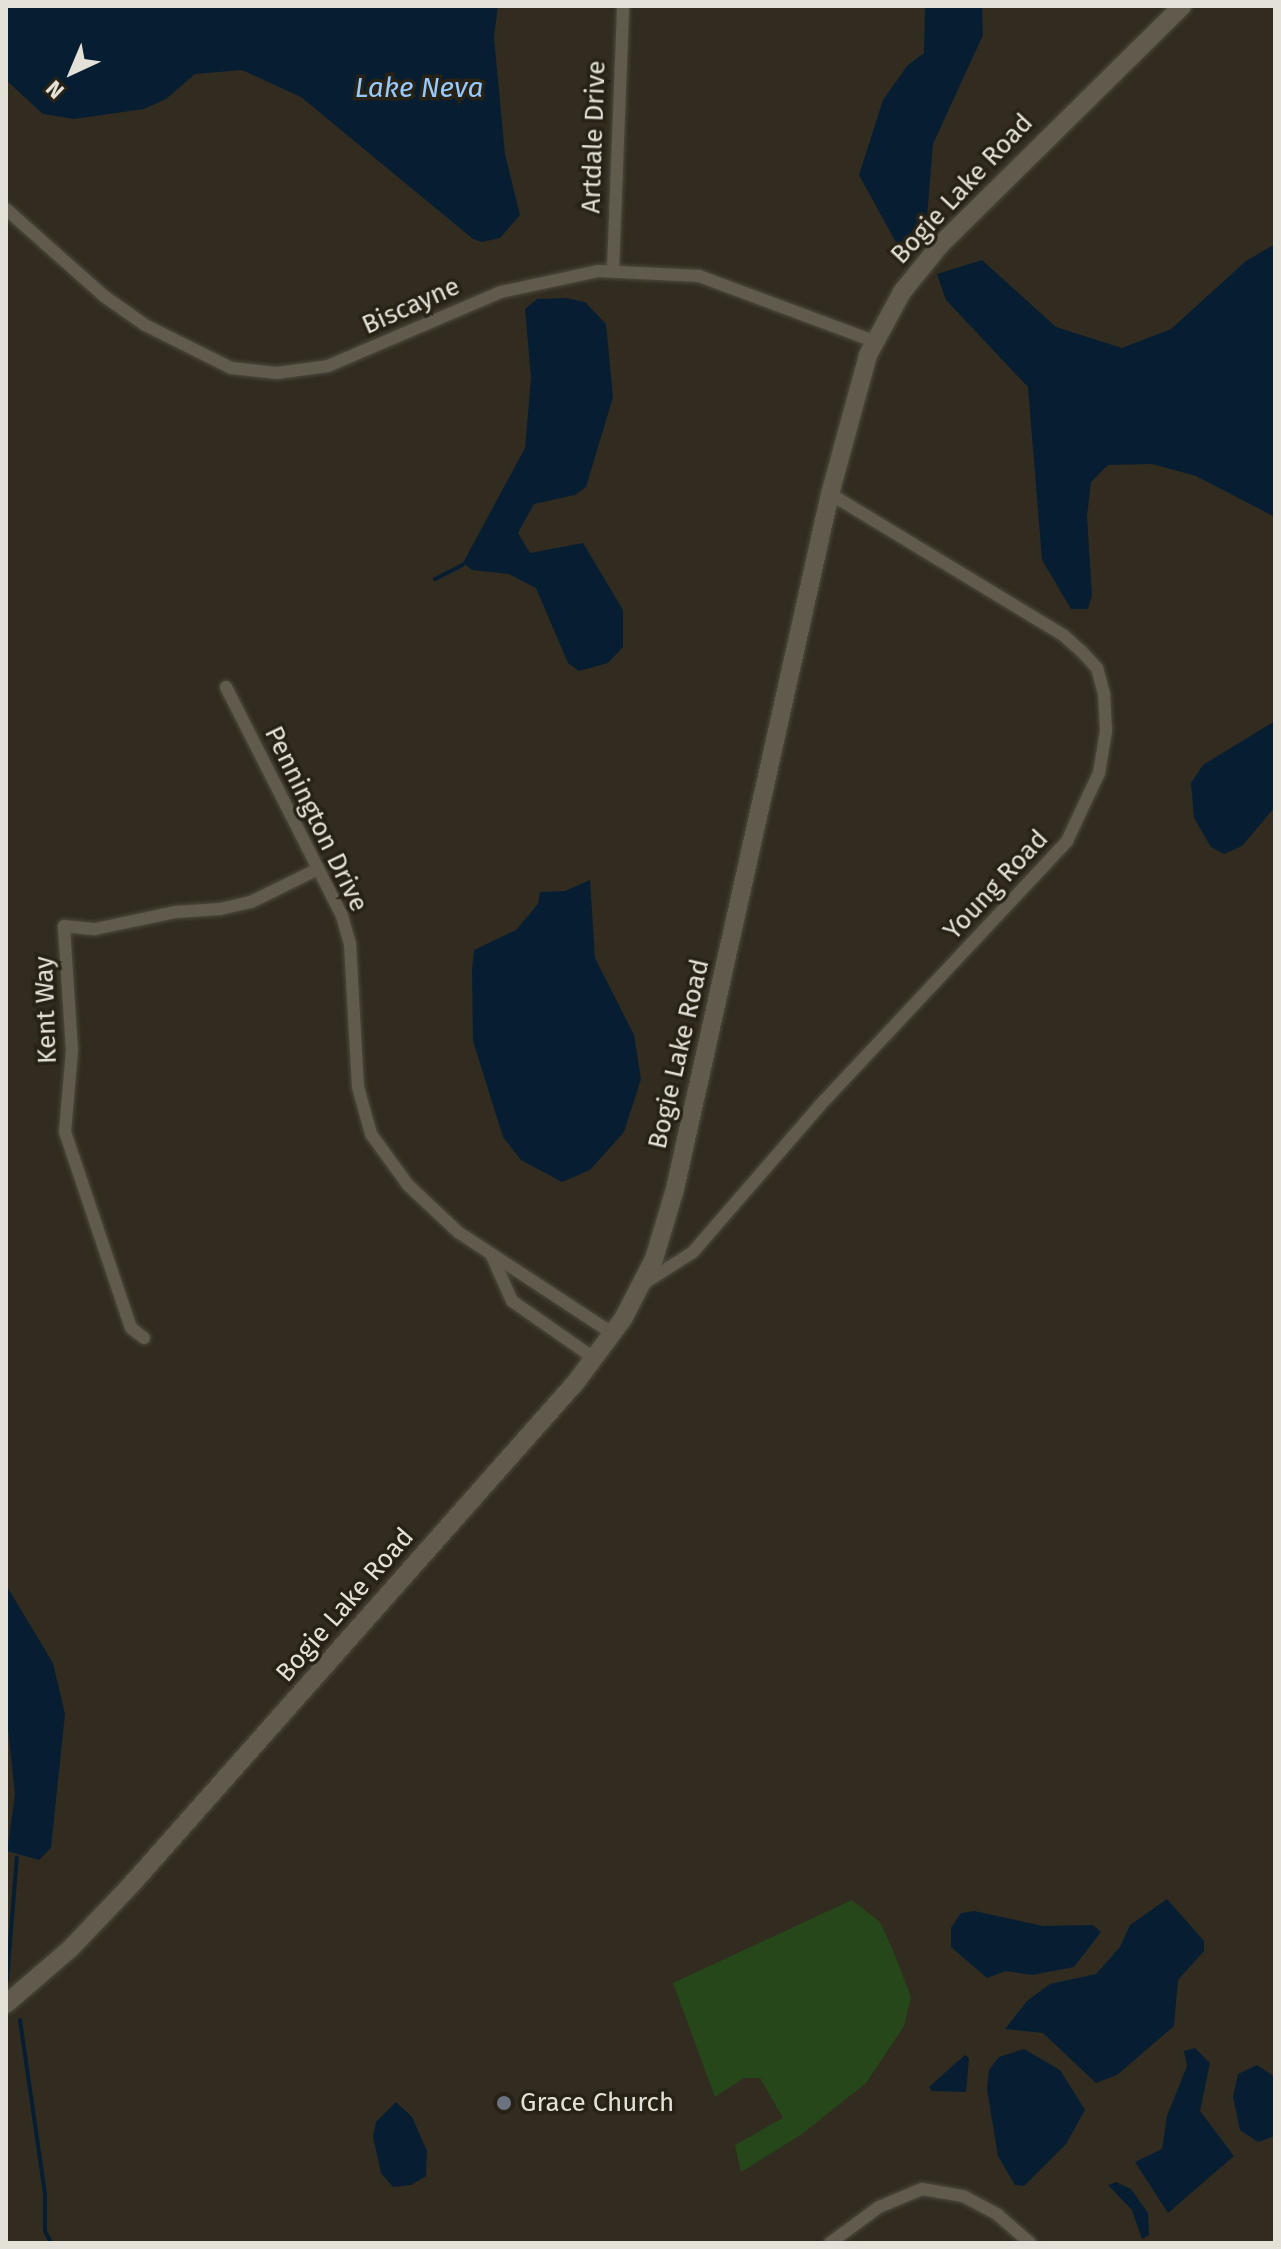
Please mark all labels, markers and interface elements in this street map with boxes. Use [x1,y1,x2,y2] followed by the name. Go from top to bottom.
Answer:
[32,32,112,112] north arrow
[576,60,612,214] street label: Artdale Drive
[355,71,483,105] water label: Lake Neva
[40,75,70,104] text: N
[884,107,1040,271] street label: Bogie Lake Road
[357,271,465,341] street label: Biscayne
[258,721,374,917] street label: Pennington Drive
[937,824,1055,946] street label: Young Road
[29,956,63,1064] street label: Kent Way
[642,956,716,1152] street label: Bogie Lake Road
[270,1522,420,1688] street label: Bogie Lake Road
[520,2087,674,2119] place label: Grace Church
[495,2094,513,2112] marker: Grace Church

